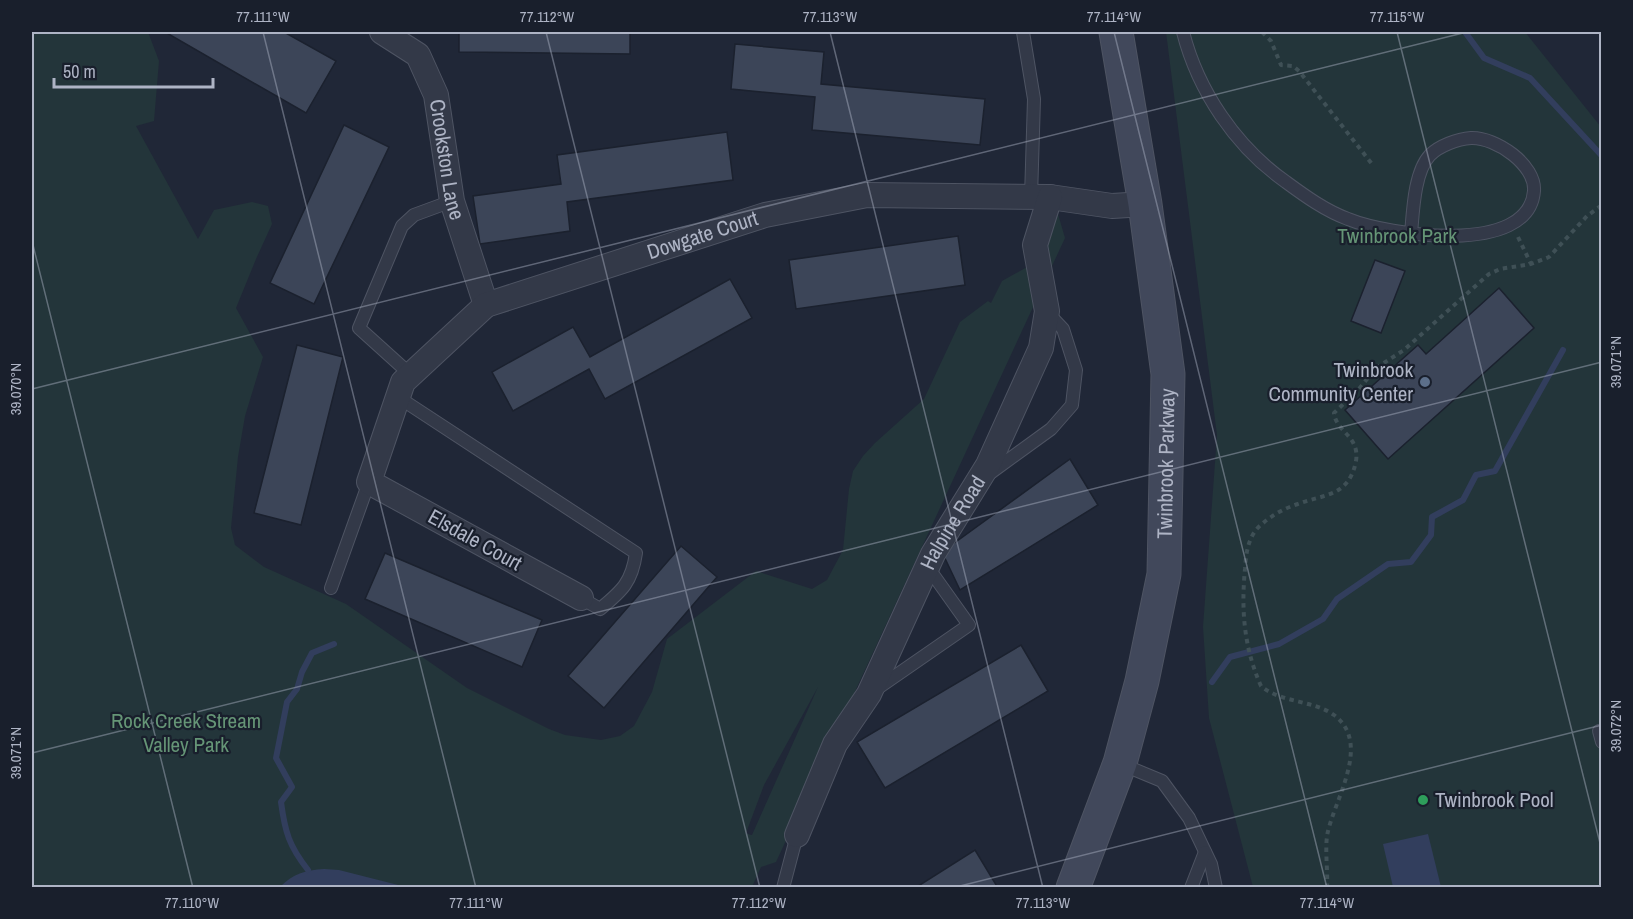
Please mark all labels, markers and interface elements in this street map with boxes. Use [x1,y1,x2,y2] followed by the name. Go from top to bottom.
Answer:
[236,6,290,27] text: 77.111°W
[520,6,575,27] text: 77.112°W
[803,6,858,27] text: 77.113°W
[1087,6,1142,27] text: 77.114°W
[1370,6,1425,27] text: 77.115°W
[54,51,213,89] scale bar
[63,59,96,84] text: 50 m
[423,97,472,223] street label: Crookston Lane
[643,203,762,266] street label: Dowgate Court
[1337,221,1457,250] park label: Twinbrook Park
[1605,336,1626,388] text: 39.071°N
[1268,355,1413,408] place label: Twinbrook Community Center
[5,363,26,415] text: 39.070°N
[1418,375,1432,389] marker: Twinbrook Community Center
[1150,388,1182,539] street label: Twinbrook Parkway
[913,470,992,574] street label: Halpine Road
[423,502,528,577] street label: Elsdale Court
[1605,700,1626,752] text: 39.072°N
[111,706,261,759] park label: Rock Creek Stream Valley Park
[5,727,26,779] text: 39.071°N
[1435,785,1554,814] place label: Twinbrook Pool
[1416,793,1430,807] marker: Twinbrook Pool
[165,892,220,913] text: 77.110°W
[449,892,503,913] text: 77.111°W
[732,892,787,913] text: 77.112°W
[1016,892,1071,913] text: 77.113°W
[1300,892,1355,913] text: 77.114°W

